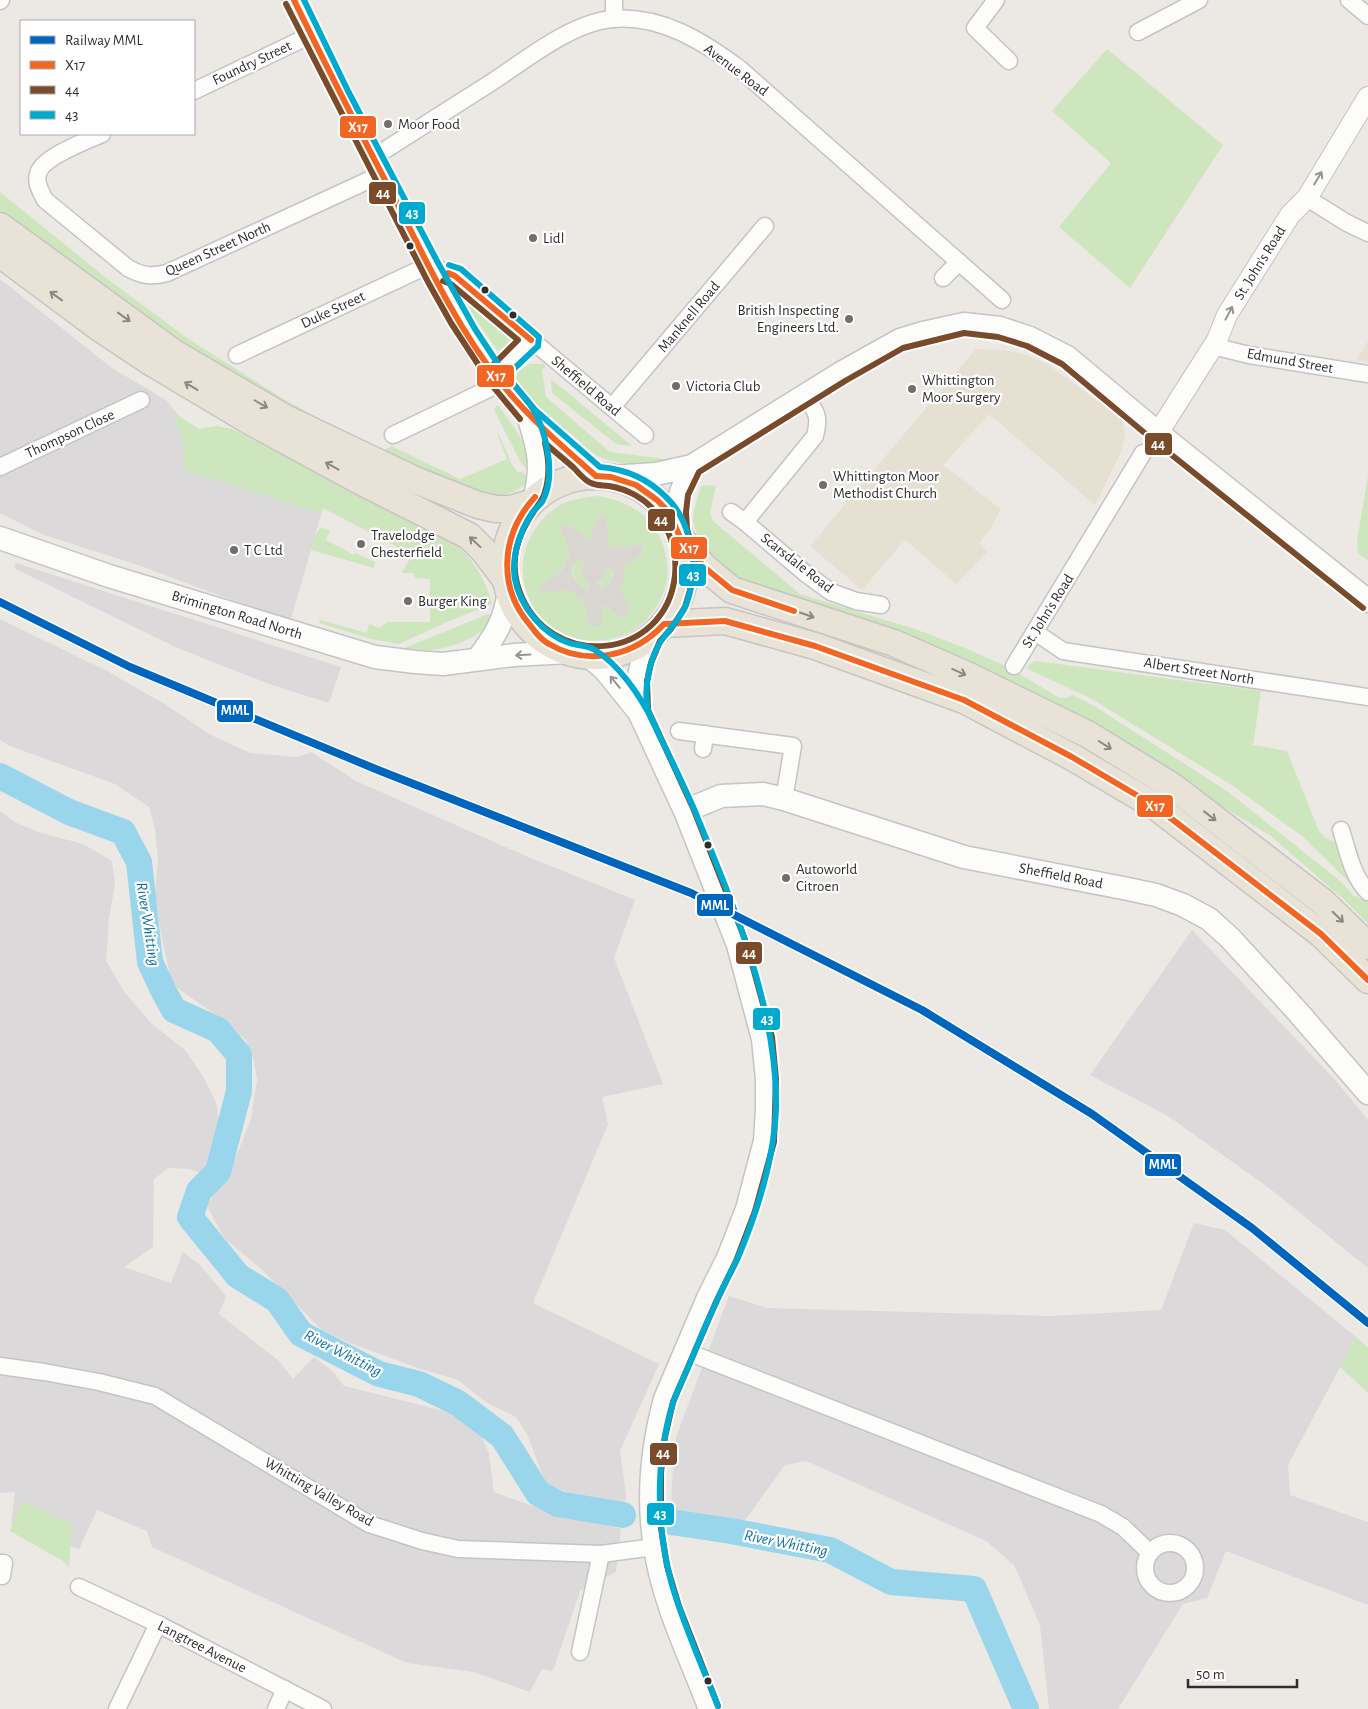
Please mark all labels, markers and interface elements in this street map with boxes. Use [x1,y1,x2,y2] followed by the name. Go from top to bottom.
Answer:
[20,20,195,135] legend
[65,33,143,48] text: Railway MML
[210,38,294,88] street label: Foundry Street
[701,41,771,99] street label: Avenue Road
[65,58,85,73] text: X17
[65,83,79,98] text: 44
[65,108,78,123] text: 43
[339,115,377,139] line badge: X17
[398,117,460,132] place label: Moor Food
[382,118,394,130] marker: Moor Food
[348,121,368,135] text: X17
[1314,172,1324,186] one-way arrow
[368,181,397,205] line badge: 44
[376,187,390,201] text: 44
[398,201,426,225] line badge: 43
[405,207,419,221] text: 43
[163,219,273,279] street label: Queen Street North
[1231,223,1289,303] street label: St. John's Road
[543,231,564,246] place label: Lidl
[527,232,539,244] marker: Lidl
[405,241,415,251] unlabelled marker
[655,279,723,355] street label: Manknell Road
[480,285,490,295] unlabelled marker
[299,289,367,331] street label: Duke Street
[49,291,63,301] one-way arrow
[737,303,840,335] place label: British Inspecting Engineers Ltd.
[1224,306,1234,321] one-way arrow
[508,310,518,320] unlabelled marker
[117,312,131,322] one-way arrow
[843,313,855,325] marker: British Inspecting Engineers Ltd.
[1246,346,1335,376] street label: Edmund Street
[549,353,624,419] street label: Sheffield Road
[476,364,515,388] line badge: X17
[486,370,506,384] text: X17
[922,373,1001,405] place label: Whittington Moor Surgery
[686,379,761,394] place label: Victoria Club
[670,380,682,392] marker: Victoria Club
[184,381,198,391] one-way arrow
[906,383,918,395] marker: Whittington Moor Surgery
[253,399,267,409] one-way arrow
[23,407,117,461] street label: Thompson Close
[1144,432,1173,456] line badge: 44
[1151,438,1165,452] text: 44
[325,461,340,471] one-way arrow
[833,469,939,501] place label: Whittington Moor Methodist Church
[817,479,829,491] marker: Whittington Moor Methodist Church
[647,508,676,532] line badge: 44
[654,514,668,528] text: 44
[371,528,442,560] place label: Travelodge Chesterfield
[758,530,836,596] street label: Scarsdale Road
[469,536,482,548] one-way arrow
[670,536,708,560] line badge: X17
[355,538,367,550] marker: Travelodge Chesterfield
[679,542,699,556] text: X17
[244,543,283,558] place label: T C Ltd
[228,544,240,556] marker: T C Ltd
[678,563,707,587] line badge: 43
[686,569,700,583] text: 43
[1019,571,1077,651] street label: St. John's Road
[170,588,304,642] street label: Brimington Road North
[418,594,488,609] place label: Burger King
[402,595,414,607] marker: Burger King
[799,611,815,621] one-way arrow
[516,650,532,659] one-way arrow
[1143,655,1255,687] street label: Albert Street North
[951,667,966,677] one-way arrow
[610,676,621,689] one-way arrow
[216,699,254,723] line badge: MML
[221,704,250,718] text: MML
[1097,740,1111,750] one-way arrow
[1136,794,1174,818] line badge: X17
[1145,800,1165,814] text: X17
[1203,810,1216,821] one-way arrow
[703,840,713,850] unlabelled marker
[1018,861,1104,892] street label: Sheffield Road
[796,862,857,894] place label: Autoworld Citroen
[780,872,792,884] marker: Autoworld Citroen
[133,881,163,967] water label: River Whitting
[696,893,734,917] line badge: MML
[701,899,730,913] text: MML
[1331,910,1343,922] one-way arrow
[735,941,763,965] line badge: 44
[742,947,756,961] text: 44
[752,1007,781,1031] line badge: 43
[760,1013,774,1027] text: 43
[1144,1153,1182,1177] line badge: MML
[1149,1158,1178,1172] text: MML
[302,1327,384,1379] water label: River Whitting
[649,1442,678,1466] line badge: 44
[656,1447,670,1461] text: 44
[262,1455,376,1529] street label: Whitting Valley Road
[646,1502,675,1526] line badge: 43
[653,1508,667,1522] text: 43
[743,1527,829,1559] water label: River Whitting
[155,1618,249,1676] street label: Langtree Avenue
[1188,1656,1297,1688] scale bar
[1196,1667,1225,1682] text: 50 m
[703,1676,713,1686] unlabelled marker

